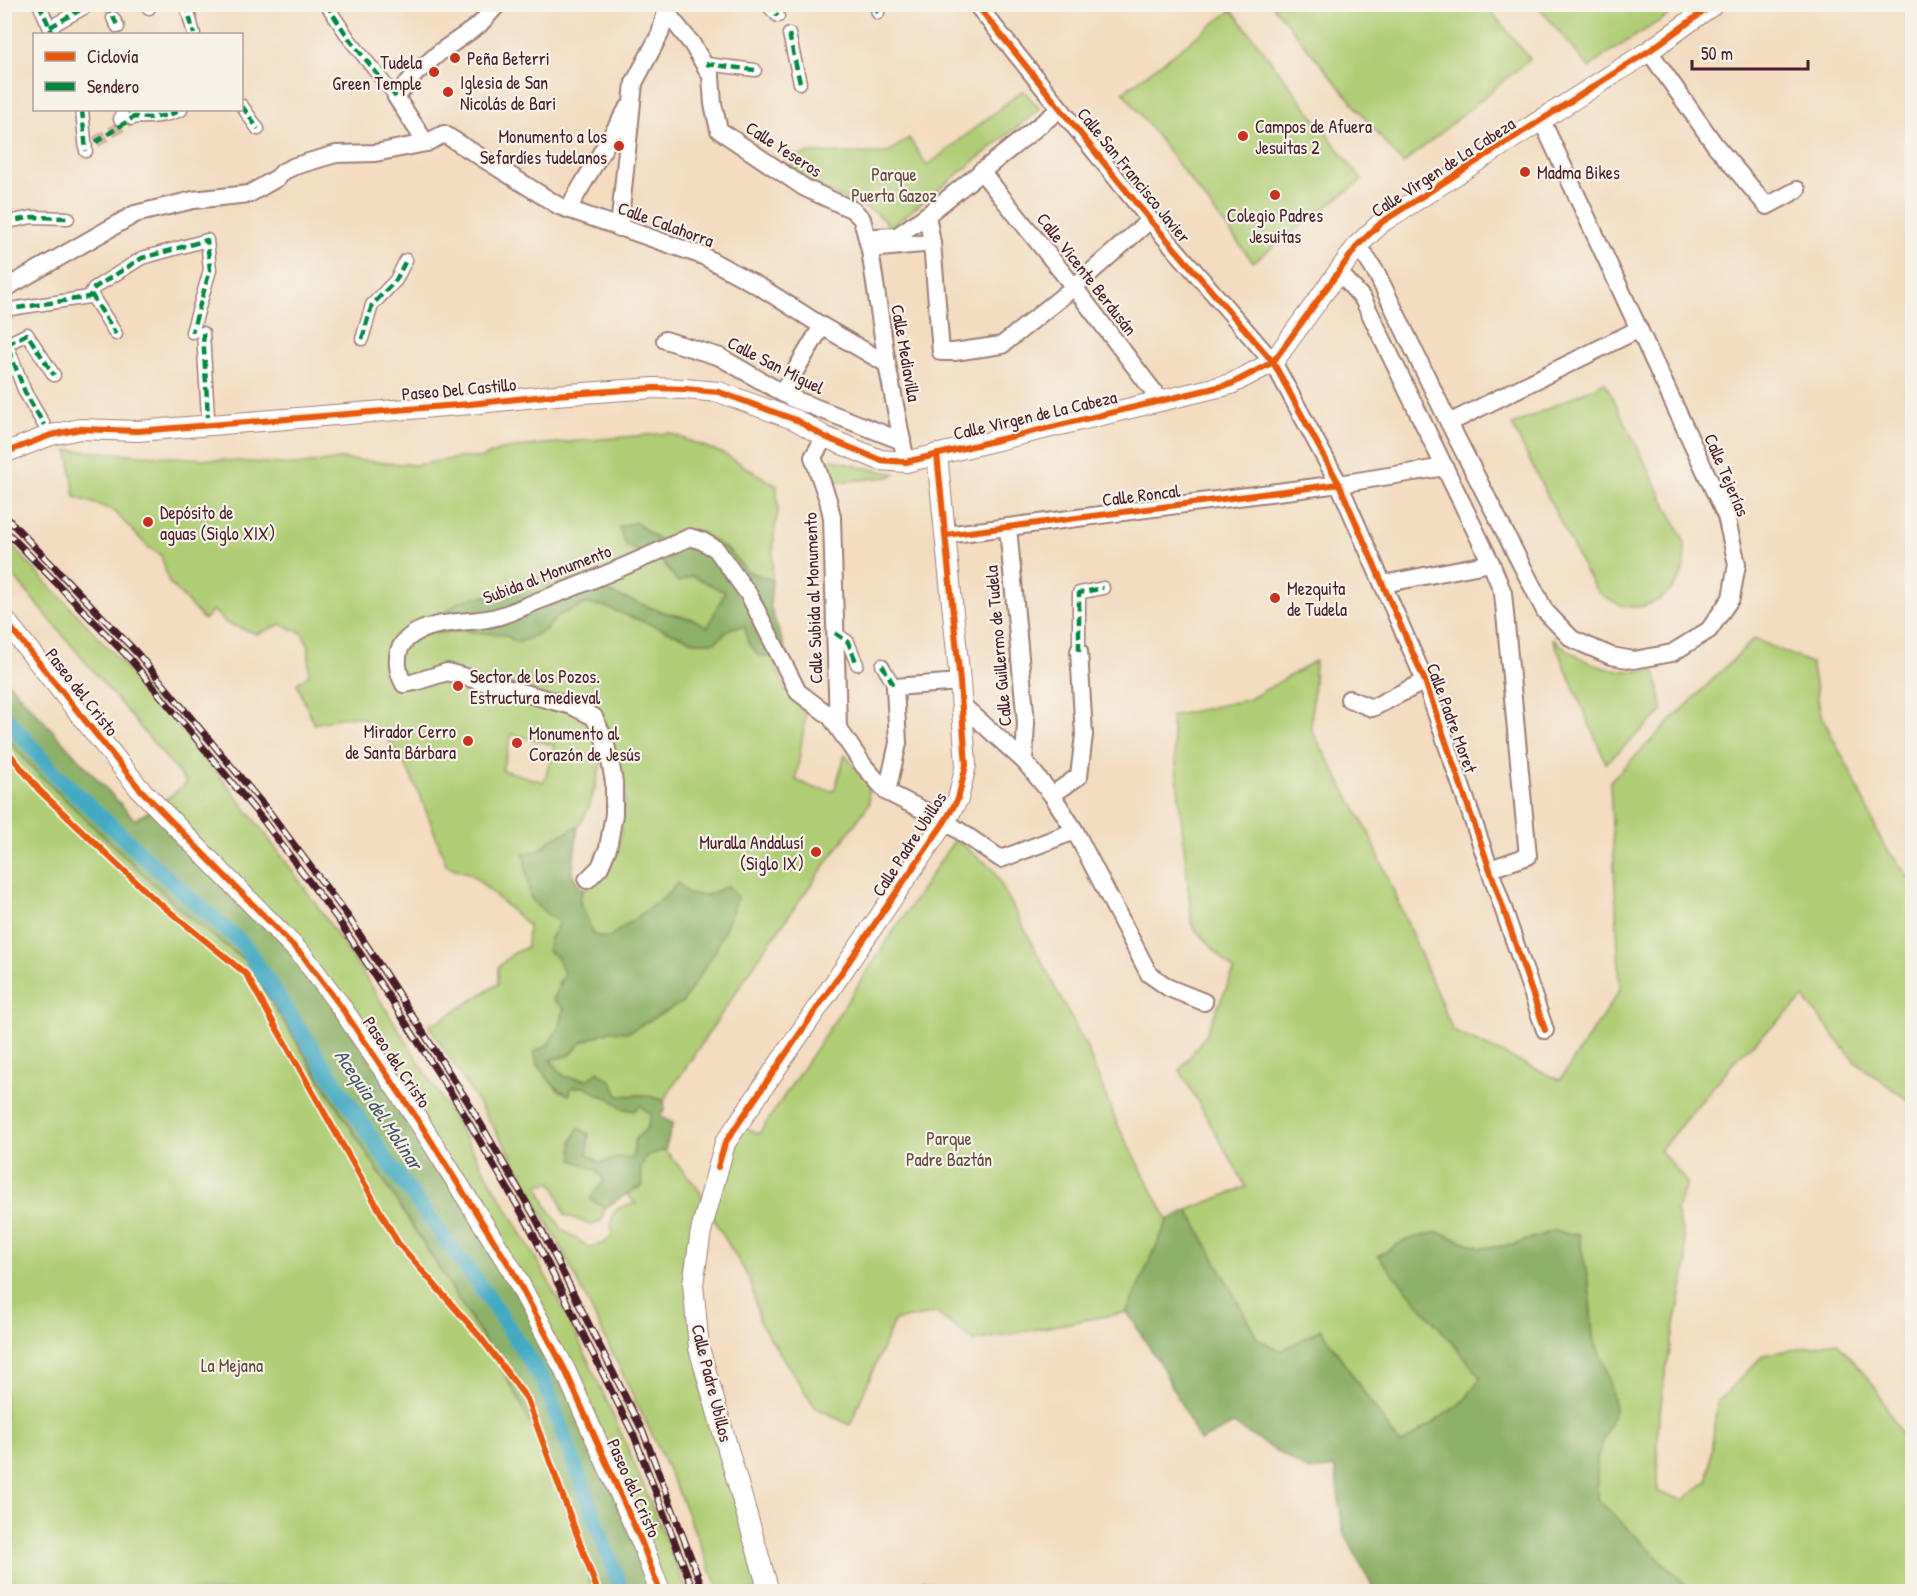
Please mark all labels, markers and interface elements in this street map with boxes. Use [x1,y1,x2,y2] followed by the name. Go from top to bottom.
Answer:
[33,33,243,111] legend
[1692,33,1808,71] scale bar
[1701,41,1733,66] text: 50 m
[87,44,138,69] text: Ciclovía
[467,46,550,71] place label: Peña Beterri
[332,50,422,96] place label: Tudela Green Temple
[448,51,462,65] marker: Peña Beterri
[427,65,441,79] marker: Tudela Green Temple
[460,70,556,116] place label: Iglesia de San Nicolás de Bari
[87,74,139,99] text: Sendero
[441,85,455,99] marker: Iglesia de San Nicolás de Bari
[1071,102,1197,248] street label: Calle San Francisco Javier
[1366,111,1520,223] street label: Calle Virgen de La Cabeza
[1255,114,1372,160] place label: Campos de Afuera Jesuitas 2
[741,115,827,183] street label: Calle Yeseros
[480,124,607,170] place label: Monumento a los Sefardíes tudelanos
[1236,129,1250,143] marker: Campos de Afuera Jesuitas 2
[612,139,626,153] marker: Monumento a los Sefardíes tudelanos
[1537,160,1620,185] place label: Madma Bikes
[851,162,937,208] park label: Parque Puerta Gazoz
[1518,165,1532,179] marker: Madma Bikes
[1268,188,1282,202] marker: Colegio Padres Jesuitas
[615,195,717,253] street label: Calle Calahorra
[1227,203,1323,249] place label: Colegio Padres Jesuitas
[1031,207,1143,341] street label: Calle Vicente Berdusán
[885,303,927,403] street label: Calle Mediavilla
[723,330,829,400] street label: Calle San Miguel
[401,372,517,406] street label: Paseo Del Castillo
[951,384,1119,446] street label: Calle Virgen de La Cabeza
[1698,430,1756,520] street label: Calle Tejerías
[1101,478,1182,512] street label: Calle Roncal
[160,500,275,546] place label: Depósito de aguas (Siglo XIX)
[798,512,828,684] street label: Calle Subida al Monumento
[141,515,155,529] marker: Depósito de aguas (Siglo XIX)
[479,538,615,610] street label: Subida al Monumento
[979,565,1017,727] street label: Calle Guillermo de Tudela
[1287,576,1347,622] place label: Mezquita de Tudela
[1268,591,1282,605] marker: Mezquita de Tudela
[40,643,124,741] street label: Paseo del Cristo
[1421,660,1484,777] street label: Calle Padre Moret
[470,664,601,710] place label: Sector de los Pozos. Estructura medieval
[451,679,465,693] marker: Sector de los Pozos. Estructura medieval
[345,719,456,765] place label: Mirador Cerro de Santa Bárbara
[529,721,641,767] place label: Monumento al Corazón de Jesús
[461,734,475,748] marker: Mirador Cerro de Santa Bárbara
[510,736,524,750] marker: Monumento al Corazón de Jesús
[866,787,952,901] street label: Calle Padre Ubillos
[699,830,804,876] place label: Muralla Andalusí (Siglo IX)
[809,845,823,859] marker: Muralla Andalusí (Siglo IX)
[357,1011,437,1113] street label: Paseo del Cristo
[328,1044,431,1177] water label: Acequia del Molinar
[906,1126,992,1172] park label: Parque Padre Baztán
[685,1322,739,1444] street label: Calle Padre Ubillos
[201,1353,263,1378] park label: La Mejana
[601,1435,667,1541] street label: Paseo del Cristo

